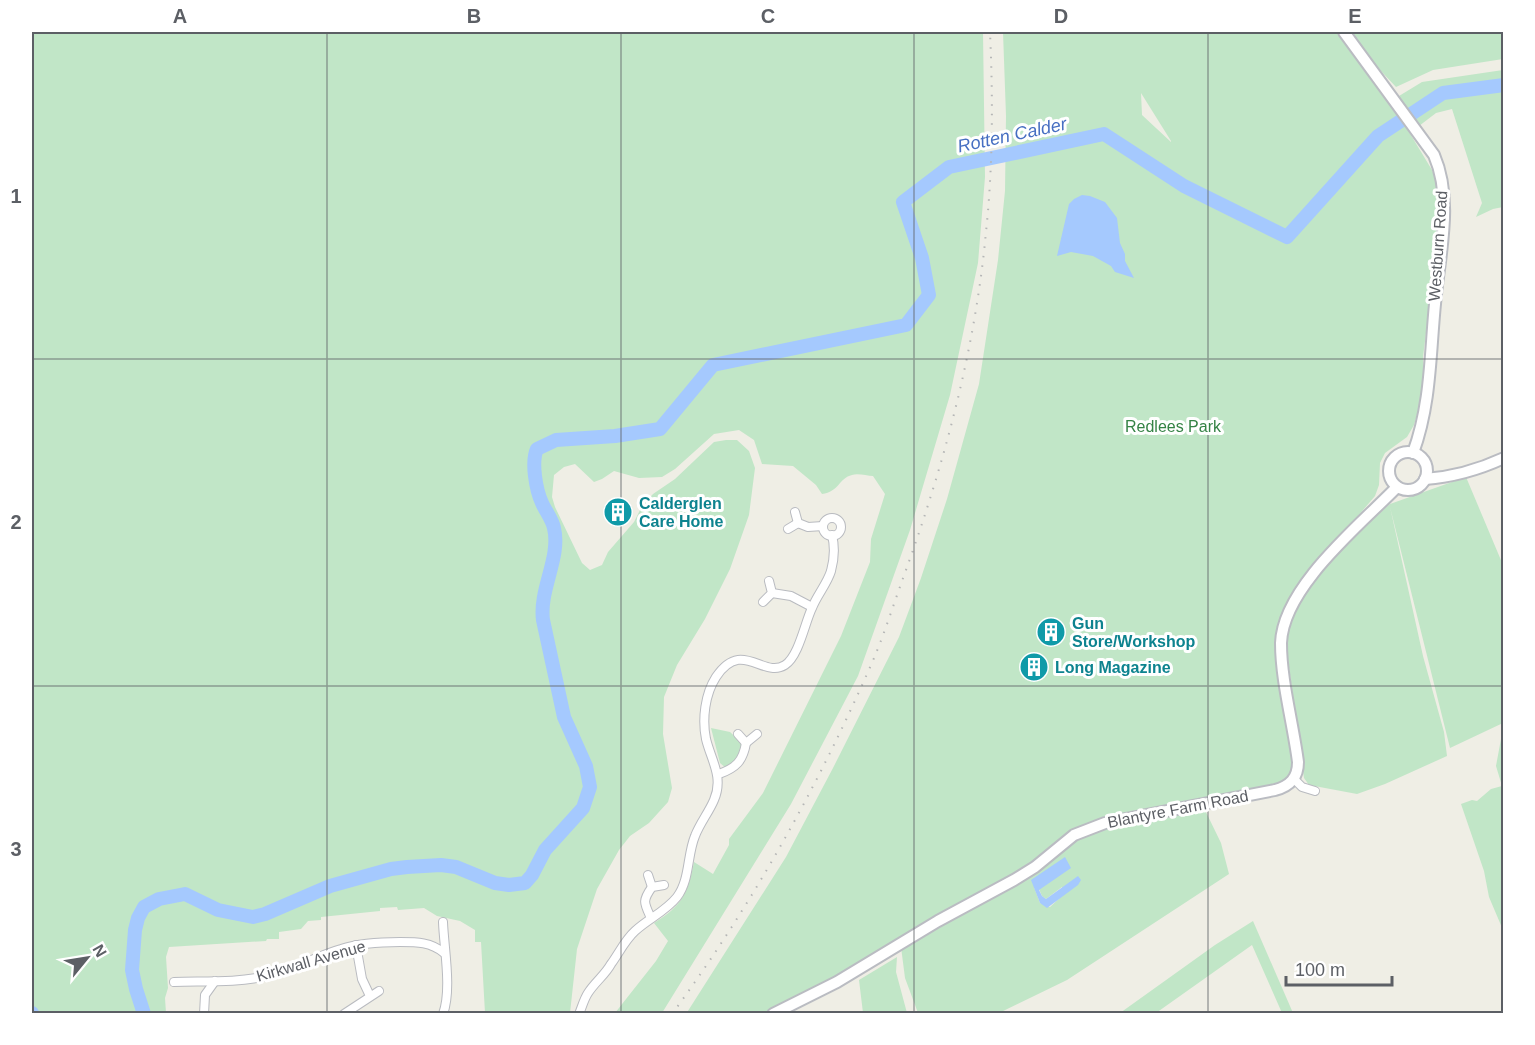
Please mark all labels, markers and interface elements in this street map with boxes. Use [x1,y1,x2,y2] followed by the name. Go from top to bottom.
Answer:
[173,5,187,27] text: A
[467,5,481,27] text: B
[761,5,775,27] text: C
[1054,5,1068,27] text: D
[1348,5,1362,27] text: E
[956,113,1069,156] water label: Rotten Calder
[10,185,22,207] text: 1
[1426,190,1450,302] street label: Westburn Road
[1125,418,1222,435] park label: Redlees Park
[639,495,724,530] place label: Calderglen Care Home
[602,496,634,528] building icon: Calderglen Care Home
[10,511,22,533] text: 2
[1072,615,1196,650] place label: Gun Store/Workshop
[1035,616,1067,648] building icon: Gun Store/Workshop
[1018,651,1050,683] building icon: Long Magazine
[1055,659,1171,676] place label: Long Magazine
[1106,787,1250,831] street label: Blantyre Farm Road
[10,838,22,860] text: 3
[57,928,117,988] north arrow
[255,937,368,985] street label: Kirkwall Avenue
[89,941,110,960] text: N
[1286,949,1392,987] scale bar
[1295,960,1345,980] text: 100 m

